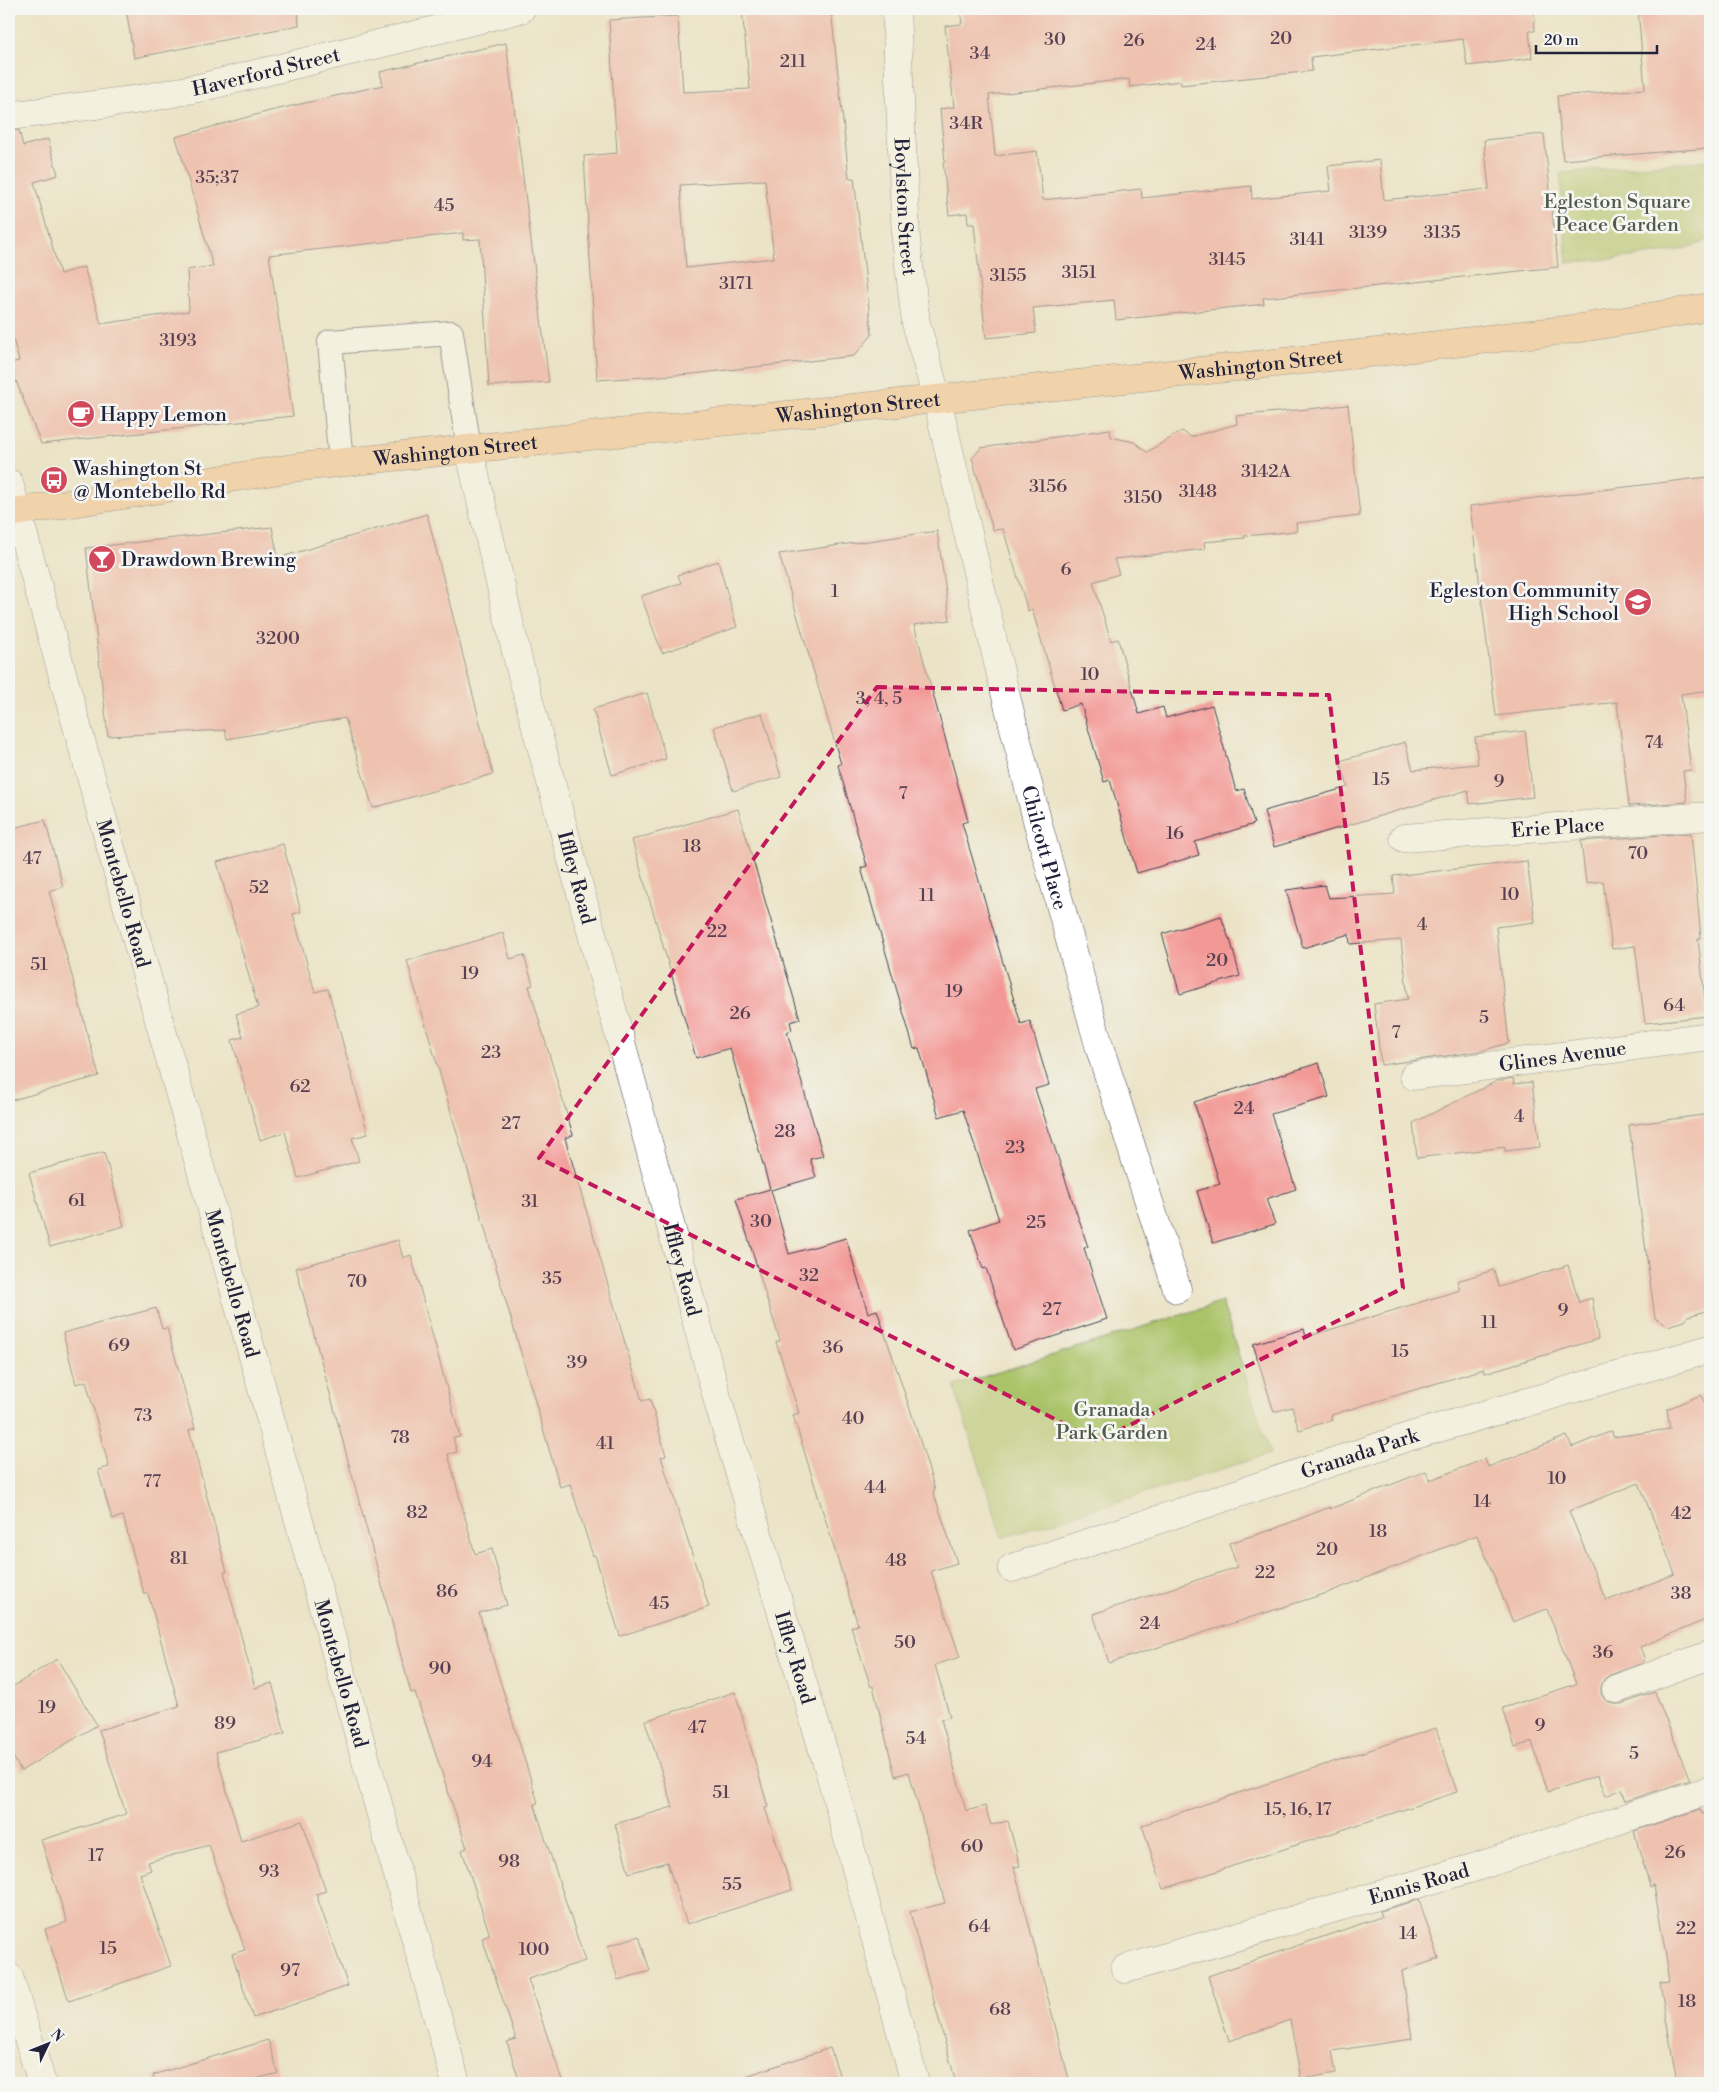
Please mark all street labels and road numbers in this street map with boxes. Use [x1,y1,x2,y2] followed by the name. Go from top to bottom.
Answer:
[190,43,343,103] street label: Haverford Street
[888,136,921,277] street label: Boylston Street
[1177,345,1344,387] street label: Washington Street
[774,388,942,430] street label: Washington Street
[371,431,539,473] street label: Washington Street
[1015,783,1072,913] street label: Chilcott Place
[1510,813,1605,844] street label: Erie Place
[90,817,155,971] street label: Montebello Road
[551,829,600,928] street label: Iffley Road
[1498,1036,1628,1078] street label: Glines Avenue
[199,1207,264,1361] street label: Montebello Road
[656,1221,706,1320] street label: Iffley Road
[1298,1423,1423,1486] street label: Granada Park
[307,1597,373,1751] street label: Montebello Road
[768,1609,820,1708] street label: Iffley Road
[1366,1858,1473,1912] street label: Ennis Road

